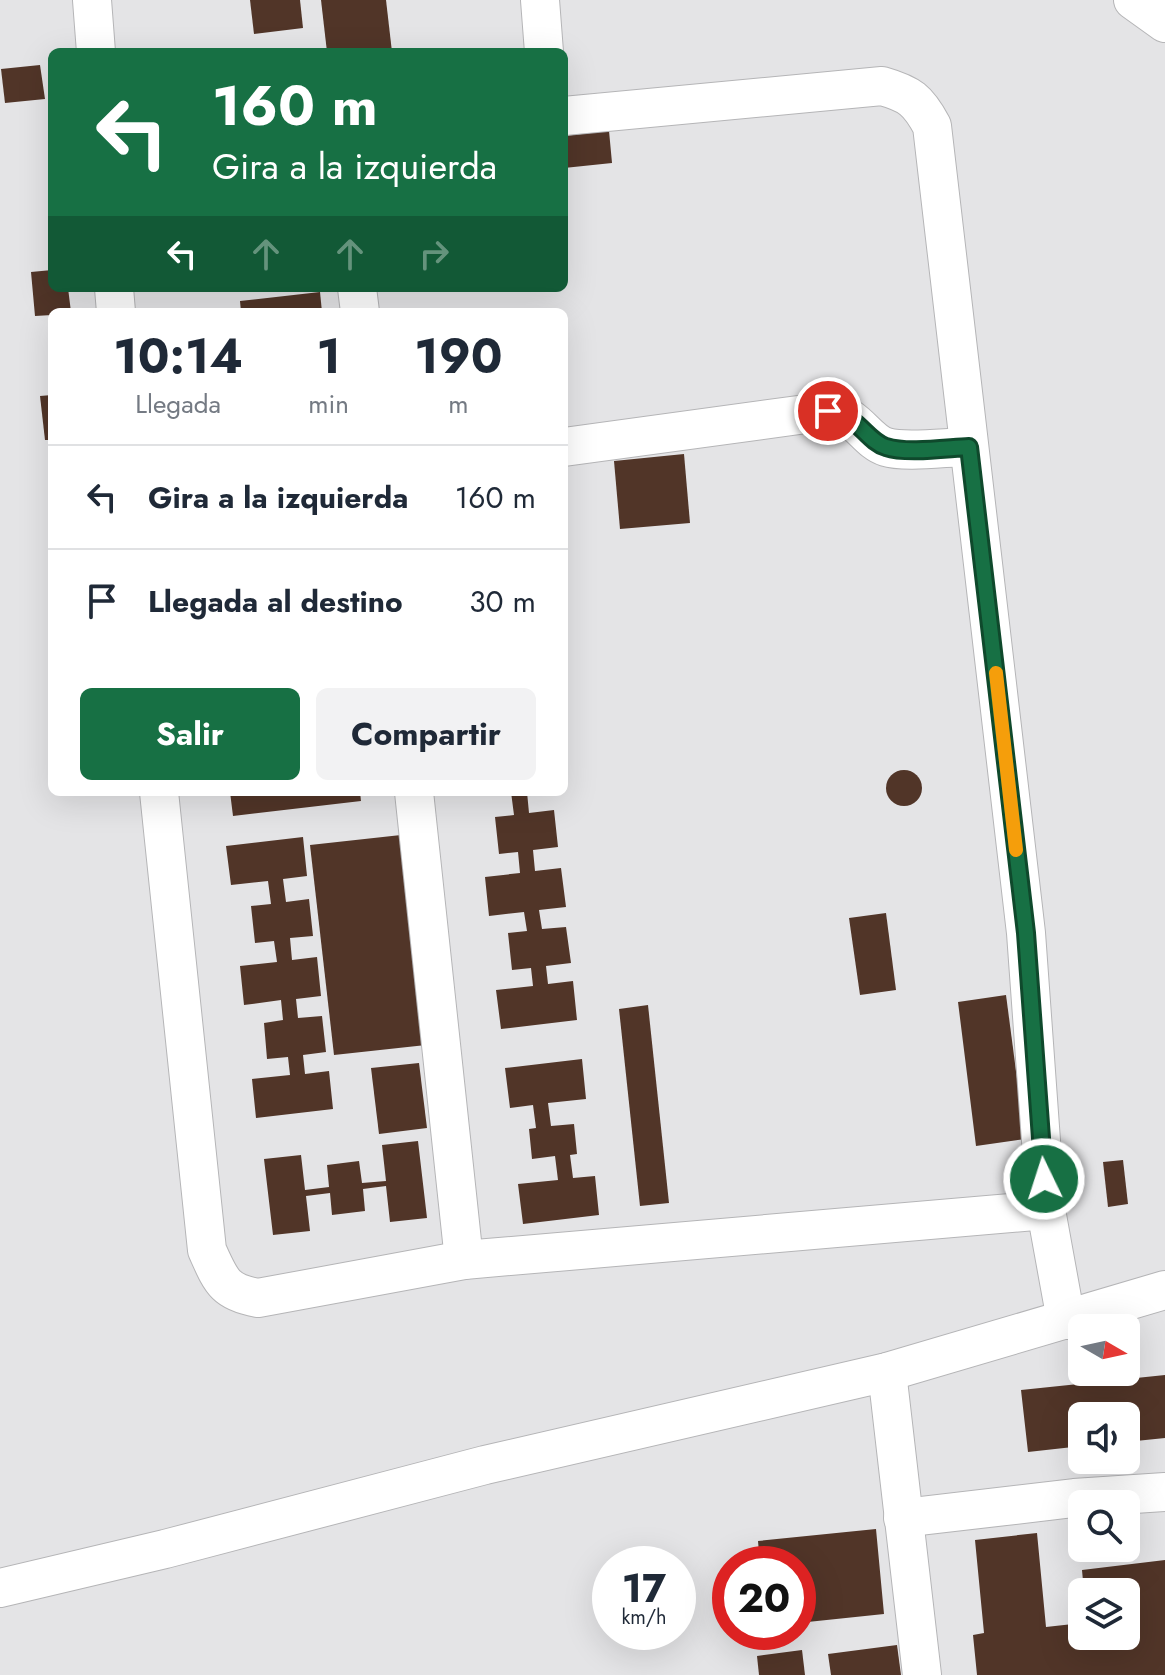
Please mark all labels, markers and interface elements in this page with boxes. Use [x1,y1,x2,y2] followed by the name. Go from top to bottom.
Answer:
[212,65,378,146] text: 160 m
[80,80,184,184] icon: left
[212,140,497,192] text: Gira a la izquierda
[160,232,204,276] icon: left
[244,232,288,276] icon: ahead
[328,232,372,276] icon: ahead
[412,232,456,276] icon: right
[113,322,243,391] text: 10:14
[316,322,341,391] text: 1
[414,322,503,391] text: 190
[794,377,862,445] pin
[135,385,221,423] text: Llegada
[308,385,349,423] text: min
[448,385,469,423] text: m
[806,389,850,433] icon: arrive
[80,475,124,519] icon: left
[148,476,408,519] text: Gira a la izquierda
[455,476,536,519] text: 160 m
[80,579,124,623] icon: arrive
[148,580,403,623] text: Llegada al destino
[469,580,536,623] text: 30 m
[80,688,300,780] button: Salir
[316,688,536,780] button: Compartir
[1002,1137,1086,1221] position arrow
[1068,1314,1140,1386] north arrow
[1068,1314,1140,1650] map controls
[1068,1402,1140,1474] button: sound
[1068,1490,1140,1562] button: search
[712,1546,816,1650] speed limit sign: 20
[622,1559,666,1617] text: 17
[1068,1578,1140,1650] button: layers
[621,1603,667,1632] text: km/h

